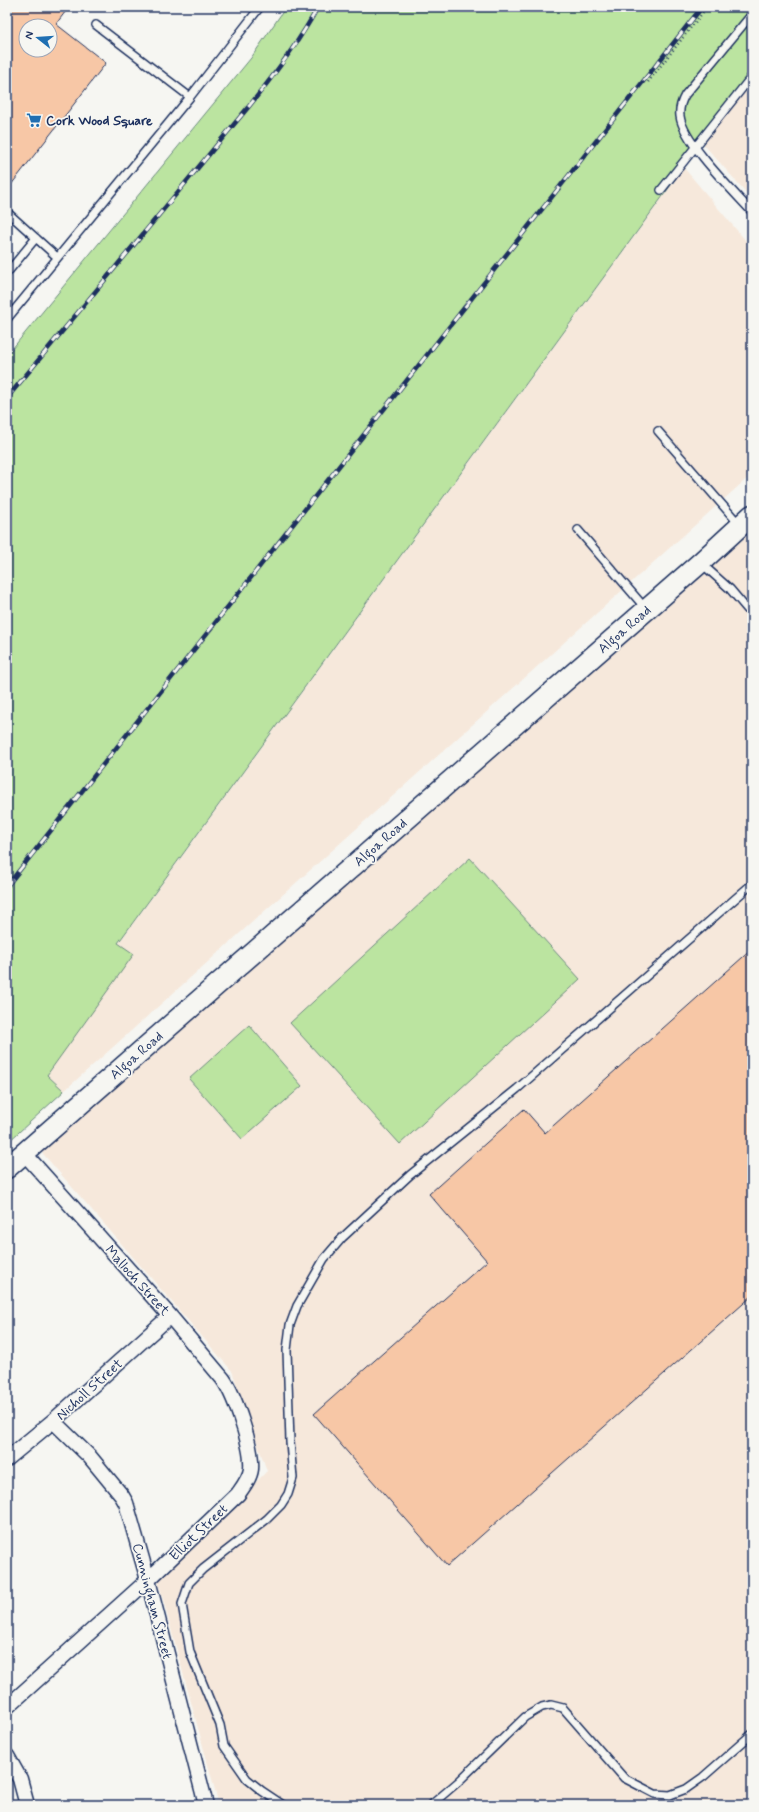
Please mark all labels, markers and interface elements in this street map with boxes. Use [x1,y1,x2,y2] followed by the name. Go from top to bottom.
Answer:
[18,18,58,58] north arrow
[22,30,37,41] text: N
[25,111,43,129] supermarket icon: Cork Wood Square
[46,112,153,130] place label: Cork Wood Square
[594,602,656,659] street label: Algoa Road
[350,815,412,872] street label: Algoa Road
[106,1028,168,1085] street label: Algoa Road
[101,1242,174,1320] street label: Malloch Street
[53,1355,127,1424] street label: Nicholl Street
[166,1500,232,1565] street label: Elliot Street
[126,1541,176,1662] street label: Cunningham Street

